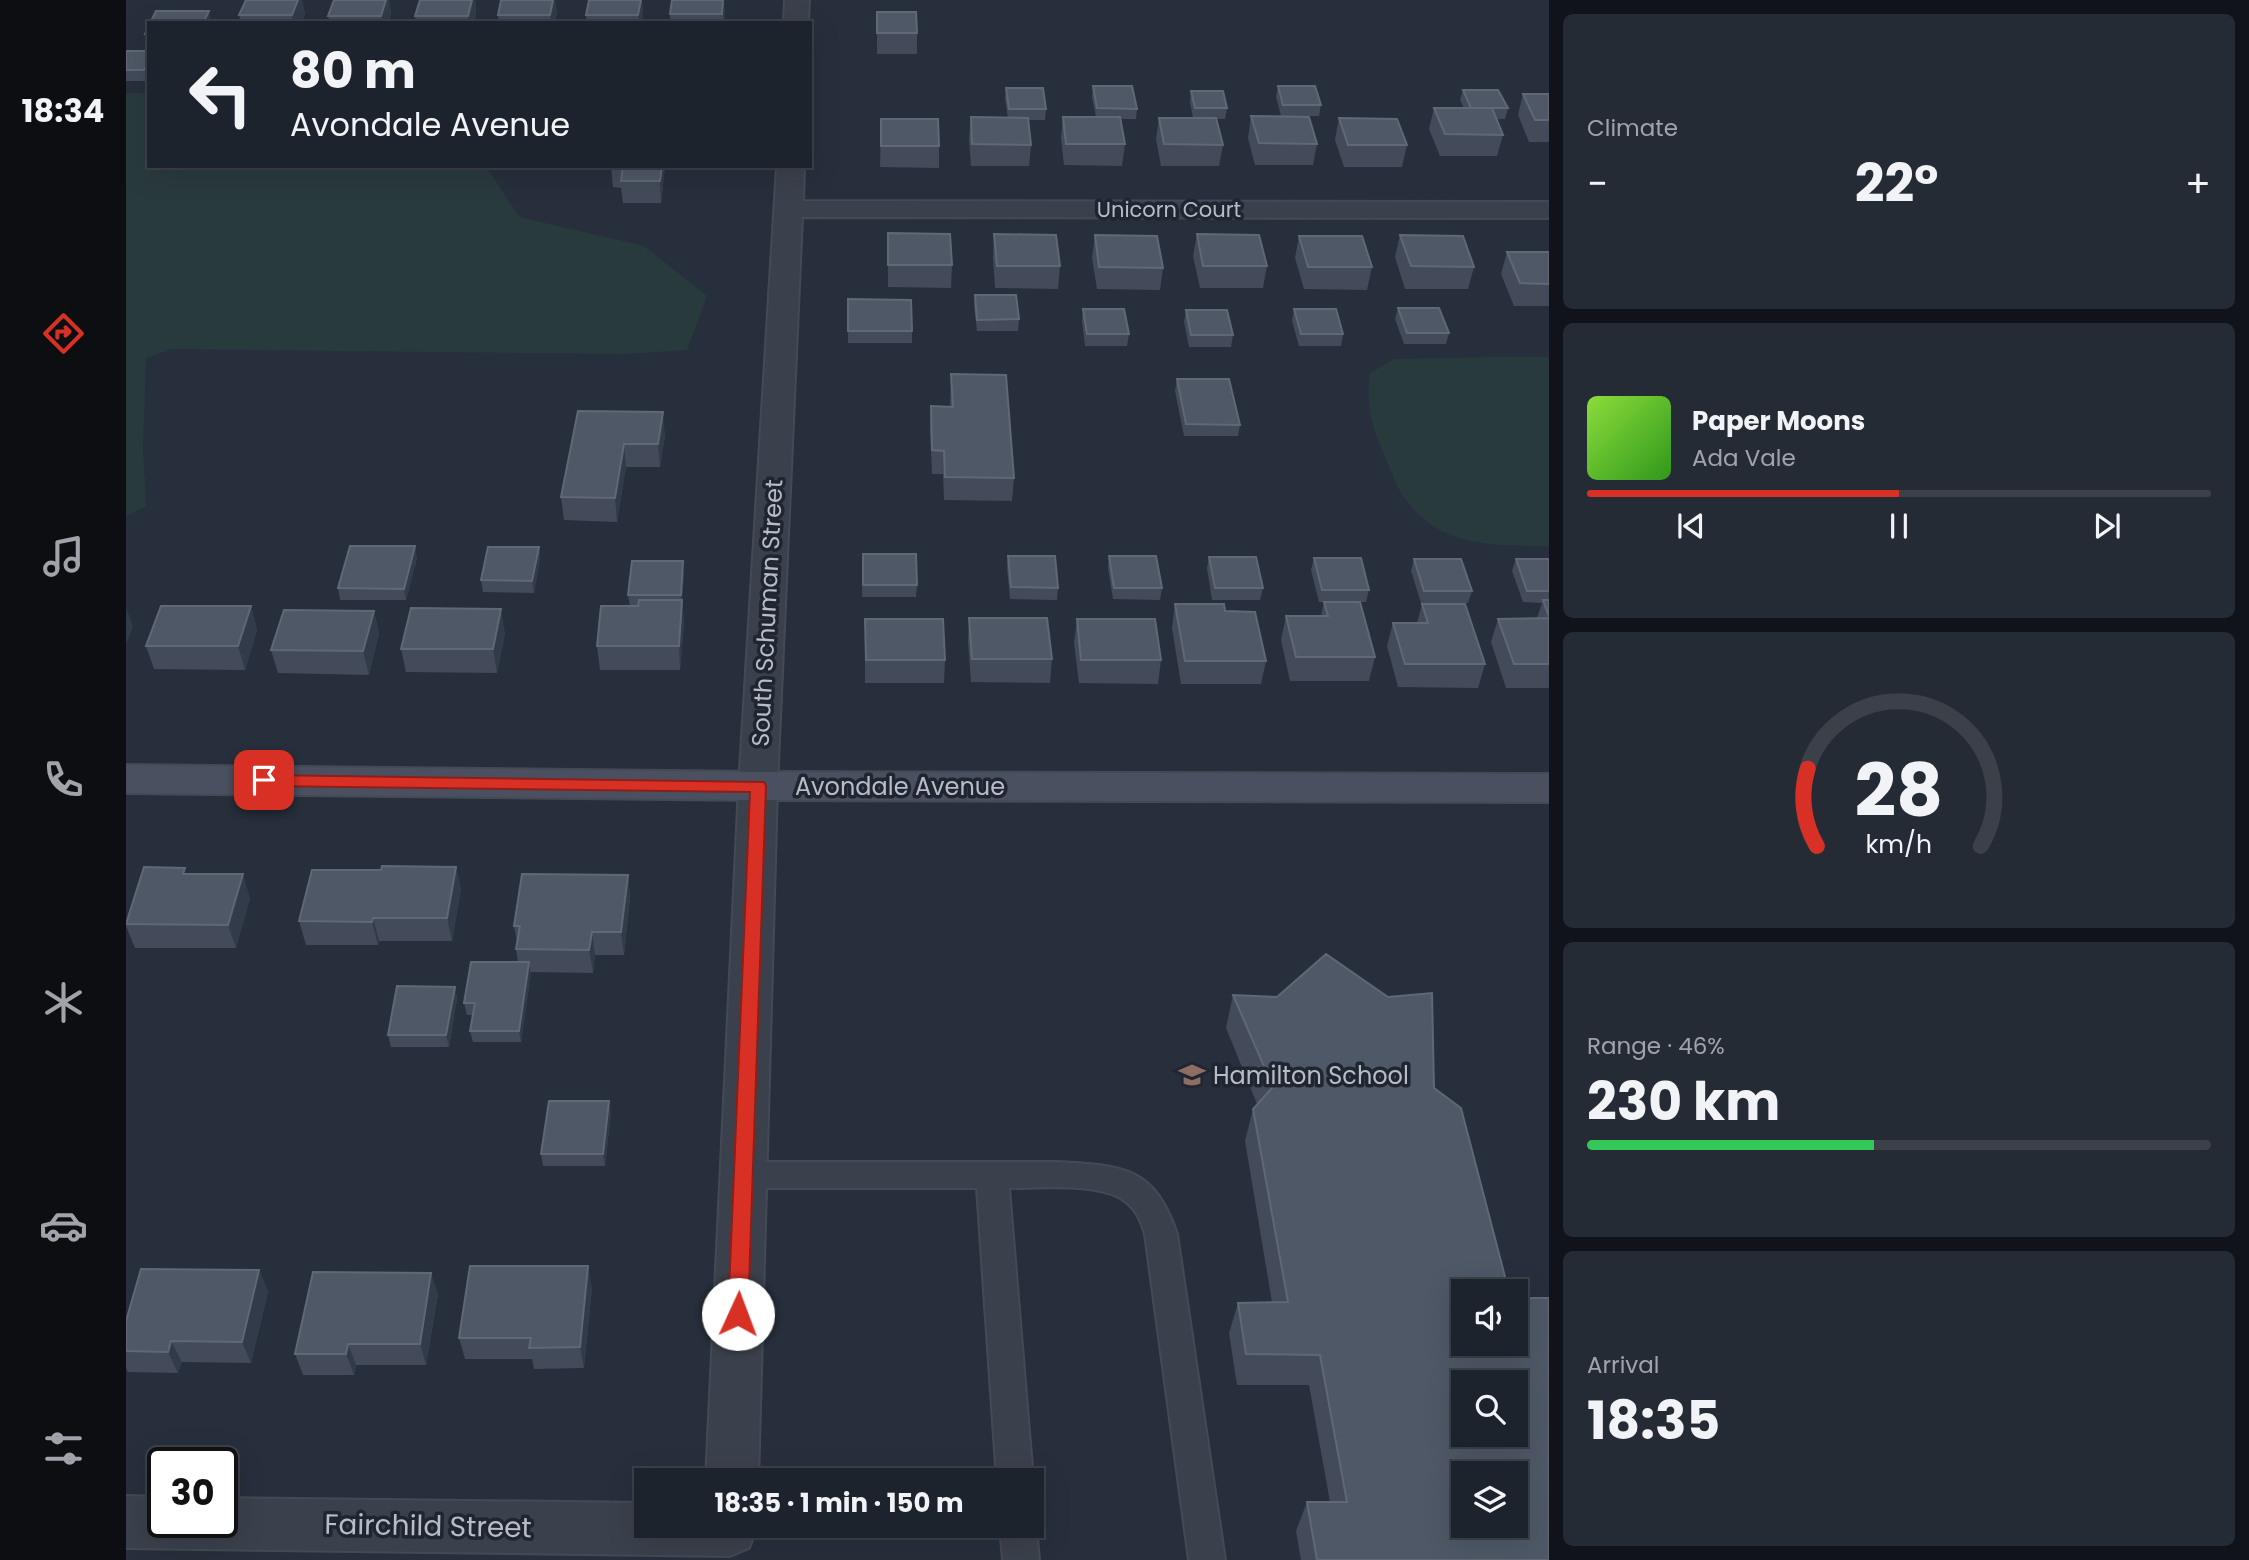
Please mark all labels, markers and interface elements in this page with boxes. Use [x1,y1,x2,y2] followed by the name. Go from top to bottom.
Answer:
[290,37,416,105] text: 80 m
[175,49,266,140] icon: left
[22,88,104,133] text: 18:34
[290,102,570,147] text: Avondale Avenue
[1587,112,1678,144] text: Climate
[1855,147,1938,220] text: 22°
[1587,157,1608,210] text: −
[2185,157,2211,210] text: +
[1097,195,1241,224] street label: Unicorn Court
[39,309,88,358] icon: directions
[1692,403,1865,439] text: Paper Moons
[1692,442,1796,474] text: Ada Vale
[744,478,790,748] street label: South Schuman Street
[1672,507,1710,545] icon: previous
[1880,507,1918,545] icon: pause
[2088,507,2126,545] icon: next
[39,532,88,581] icon: music
[1855,740,1943,841] text: 28
[234,750,294,810] pin
[39,755,88,804] icon: phone
[245,761,283,799] icon: arrive
[795,770,1005,803] street label: Avondale Avenue
[1866,827,1932,862] text: km/h
[39,978,88,1027] icon: climate
[1587,1030,1725,1062] text: Range · 46%
[1213,1059,1409,1092] place label: Hamilton School
[1177,1060,1207,1090] school or university icon: Hamilton School
[1587,1065,1780,1138] text: 230 km
[39,1201,88,1250] icon: car
[701,1277,775,1351] position arrow
[1451,1279,1528,1538] map controls
[1451,1279,1528,1356] button: sound
[1587,1349,1659,1381] text: Arrival
[1451,1370,1528,1447] button: search
[1587,1384,1720,1457] text: 18:35
[39,1424,88,1473] icon: filters
[147,1447,238,1538] speed limit sign: 30
[1451,1461,1528,1538] button: layers
[715,1485,963,1521] text: 18:35 · 1 min · 150 m
[324,1505,532,1547] street label: Fairchild Street

